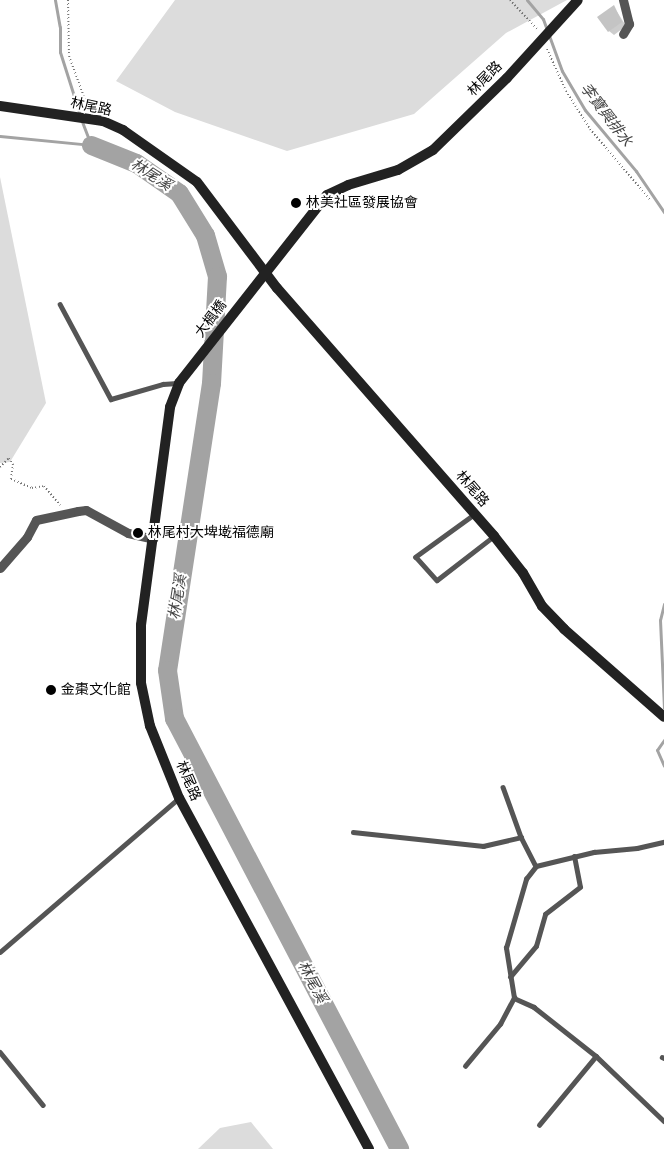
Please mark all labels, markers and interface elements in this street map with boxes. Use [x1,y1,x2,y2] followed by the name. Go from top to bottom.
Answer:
[464,58,506,100] street label: 林尾路
[576,80,636,150] water label: 李寶興排水
[69,94,113,120] street label: 林尾路
[127,155,175,195] water label: 林尾溪
[306,195,418,211] place label: 林美社區發展協會
[290,197,302,209] marker: 林美社區發展協會
[192,297,230,341] street label: 大楓橋
[452,468,492,510] street label: 林尾路
[148,525,274,541] place label: 林尾村大埤墘福德廟
[132,527,144,539] marker: 林尾村大埤墘福德廟
[166,573,190,621] water label: 林尾溪
[61,682,131,698] place label: 金棗文化館
[45,684,57,696] marker: 金棗文化館
[172,758,204,804] street label: 林尾路
[293,958,331,1006] water label: 林尾溪

